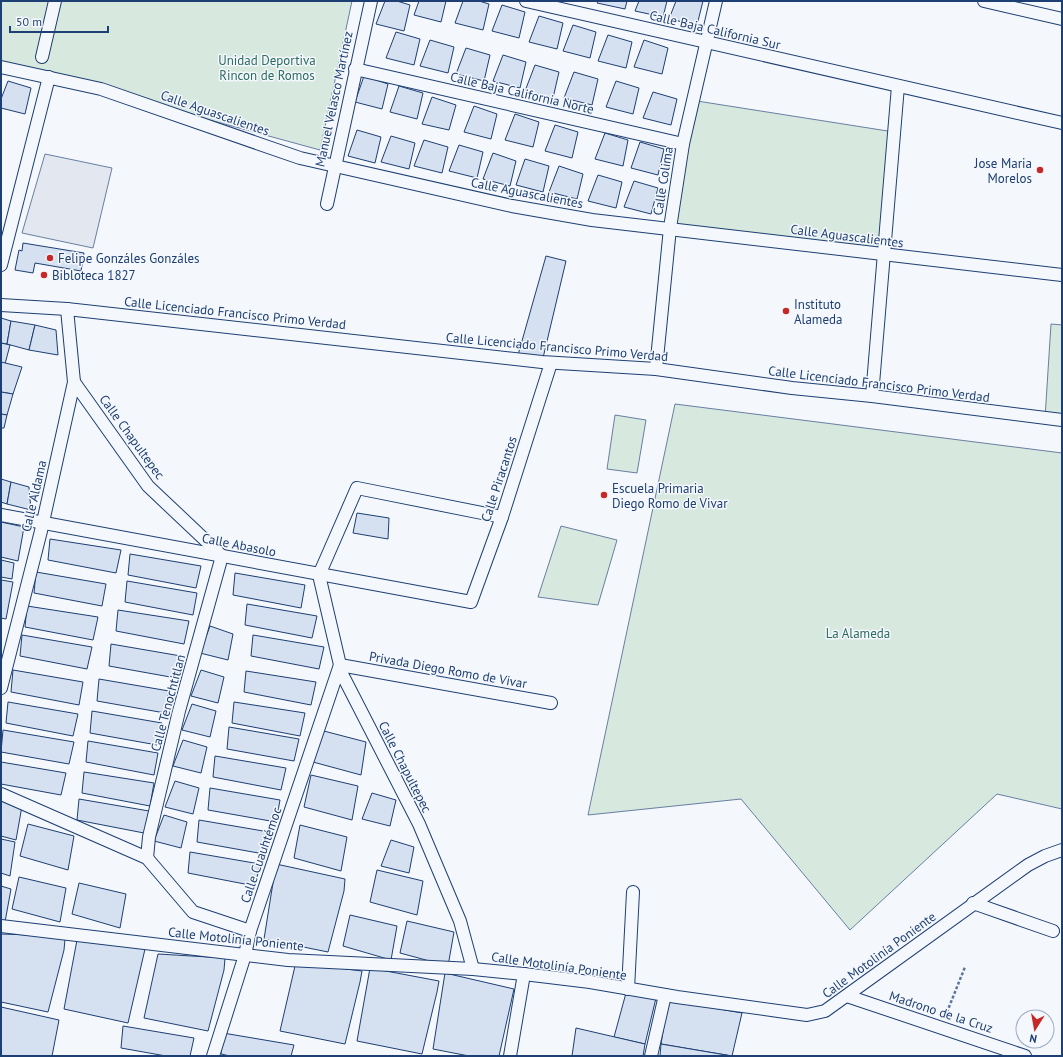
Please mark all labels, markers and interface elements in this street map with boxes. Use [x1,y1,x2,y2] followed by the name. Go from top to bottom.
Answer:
[648,7,783,53] street label: Calle Baja California Sur
[10,8,108,34] scale bar
[16,14,42,29] text: 50 m
[311,30,357,168] street label: Manuel Velasco Martínez
[218,52,316,84] park label: Unidad Deportiva Rincon de Romos
[448,68,596,118] street label: Calle Baja California Norte
[158,86,272,140] street label: Calle Aguascalientes
[649,145,677,217] street label: Calle Colima
[974,155,1032,187] place label: Jose Maria Morelos
[1035,165,1045,175] marker: Jose Maria Morelos
[469,174,585,212] street label: Calle Aguascalientes
[789,221,905,251] street label: Calle Aguascalientes
[58,250,200,267] place label: Felipe Gonzáles Gonzáles
[45,253,55,263] marker: Felipe Gonzáles Gonzáles
[52,267,136,284] place label: Bibloteca 1827
[39,270,49,280] marker: Bibloteca 1827
[123,293,347,333] street label: Calle Licenciado Francisco Primo Verdad
[794,296,842,328] place label: Instituto Alameda
[781,306,791,316] marker: Instituto Alameda
[445,329,669,365] street label: Calle Licenciado Francisco Primo Verdad
[767,362,991,406] street label: Calle Licenciado Francisco Primo Verdad
[96,391,168,483] street label: Calle Chapultepec
[477,434,521,524] street label: Calle Piracantos
[18,459,50,533] street label: Calle Aldama
[612,480,728,512] place label: Escuela Primaria Diego Romo de Vivar
[599,490,609,500] marker: Escuela Primaria Diego Romo de Vivar
[200,529,278,561] street label: Calle Abasolo
[826,625,890,642] park label: La Alameda
[368,648,529,692] street label: Privada Diego Romo de Vivar
[147,653,189,753] street label: Calle Tenochtitlan
[375,718,435,816] street label: Calle Chapultepec
[237,805,285,905] street label: Calle Cuauhtémoc
[819,908,939,1002] street label: Calle Motolinía Poniente
[167,923,305,955] street label: Calle Motolinía Poniente
[490,948,628,984] street label: Calle Motolinía Poniente
[887,987,995,1037] street label: Madrono de la Cruz
[1015,1009,1055,1049] north arrow
[1028,1031,1038,1046] text: N

